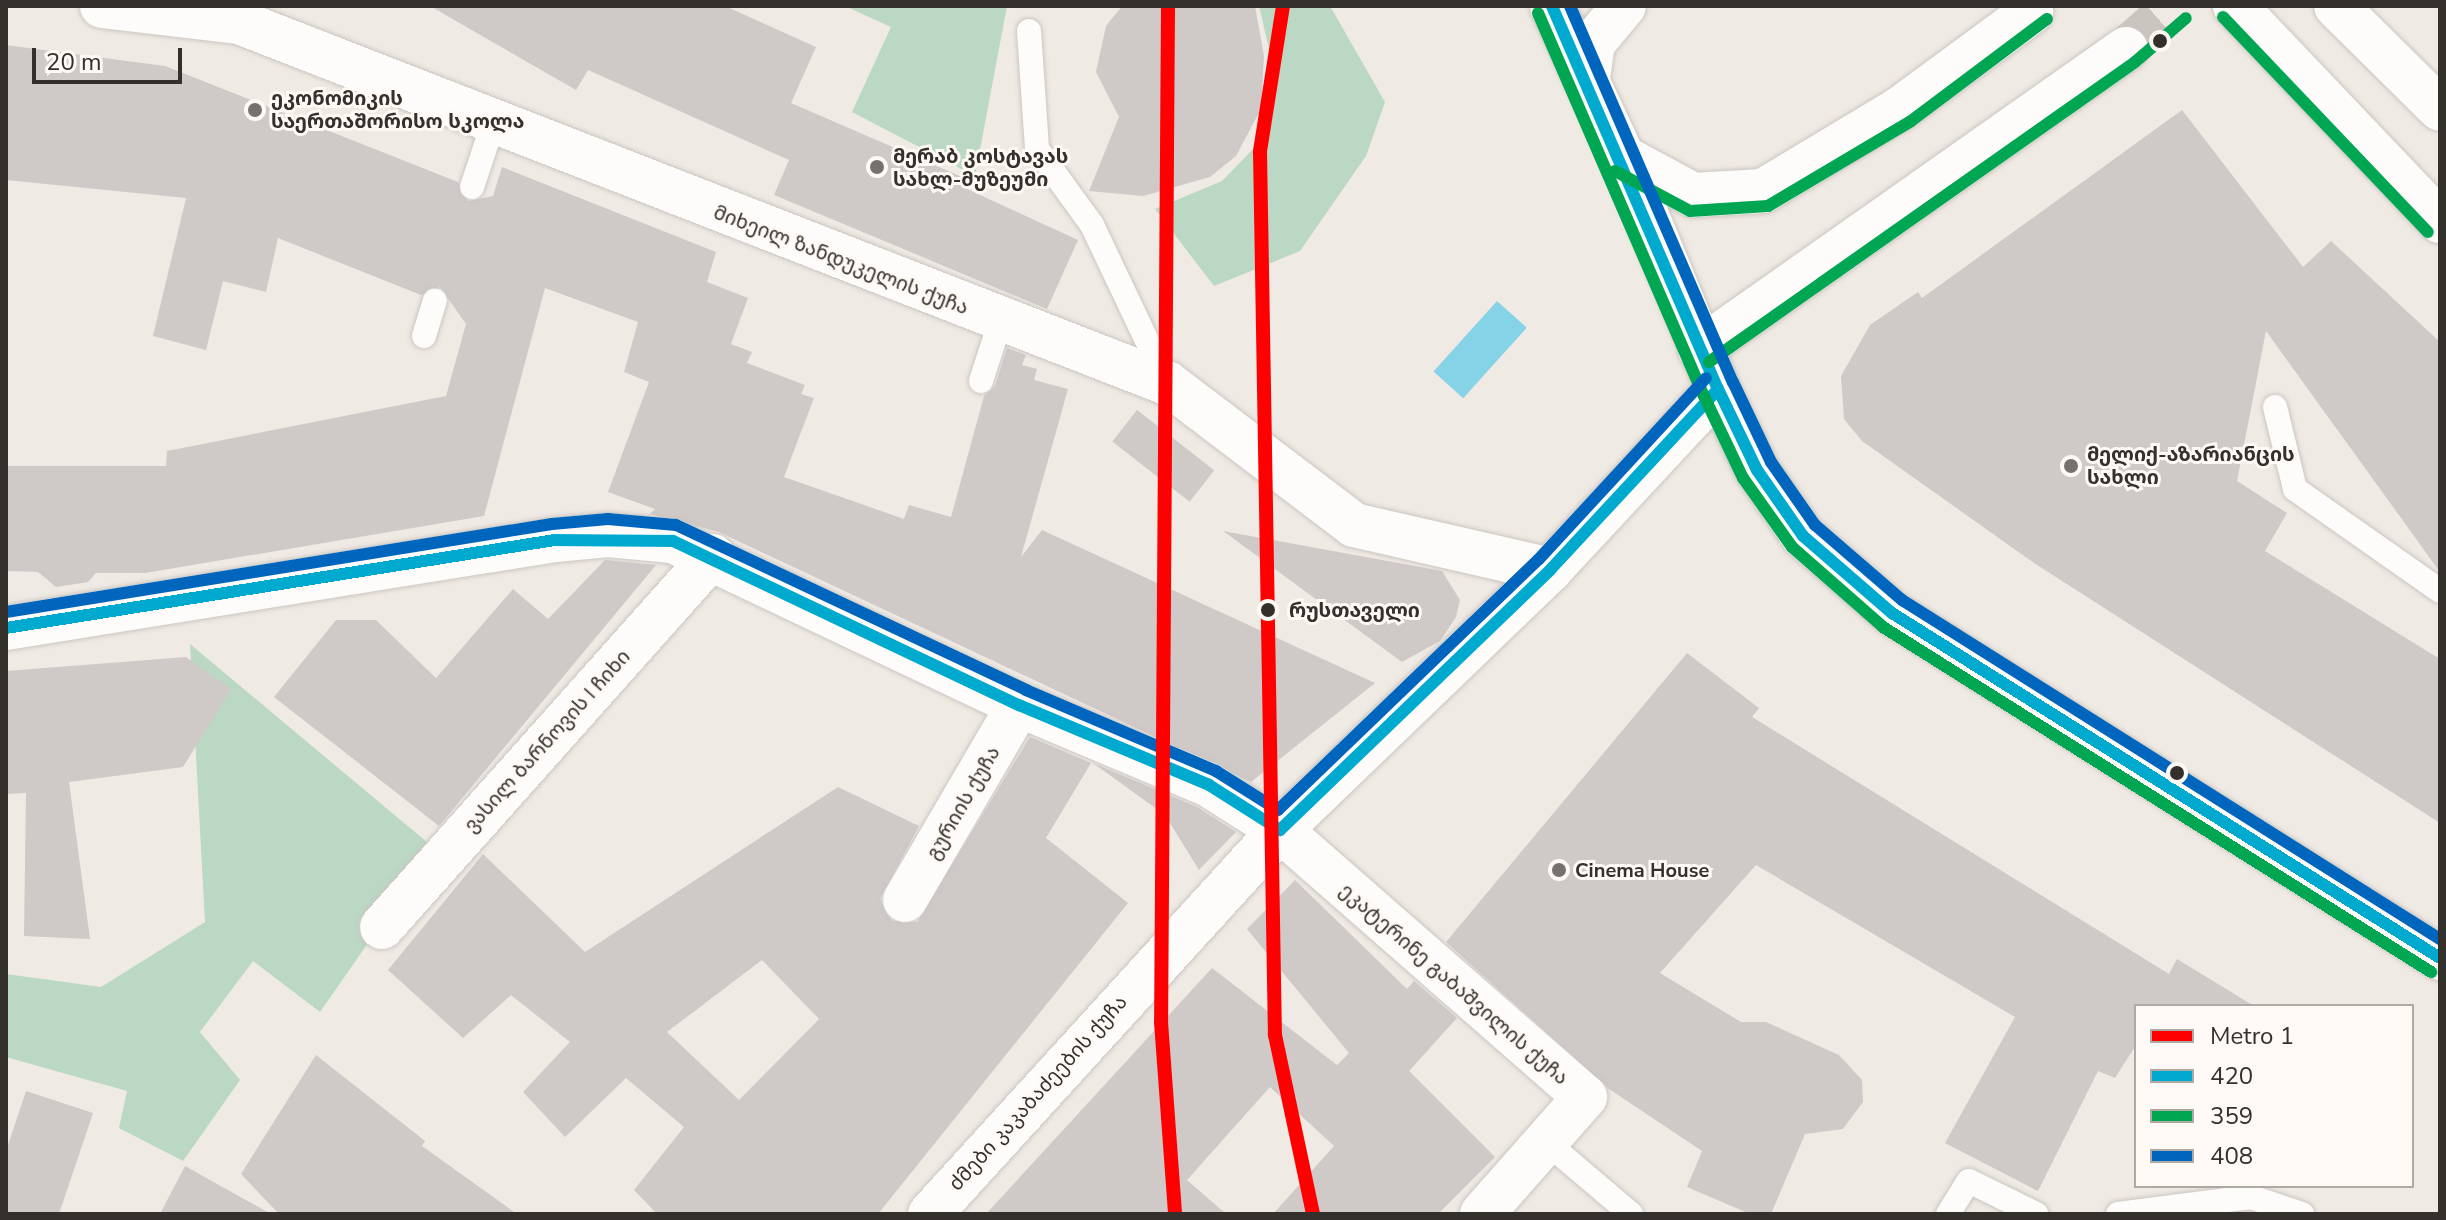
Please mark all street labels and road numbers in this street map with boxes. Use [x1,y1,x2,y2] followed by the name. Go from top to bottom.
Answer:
[710,200,972,320] street label: მიხეილ ზანდუკელის ქუჩა
[459,645,635,837] street label: ვასილ ბარნოვის I ჩიხი
[921,742,1005,864] street label: გურიის ქუჩა
[1335,878,1573,1090] street label: ეკატერინე გაბაშვილის ქუჩა
[944,990,1132,1196] street label: ძმები კაკაბაძეების ქუჩა

